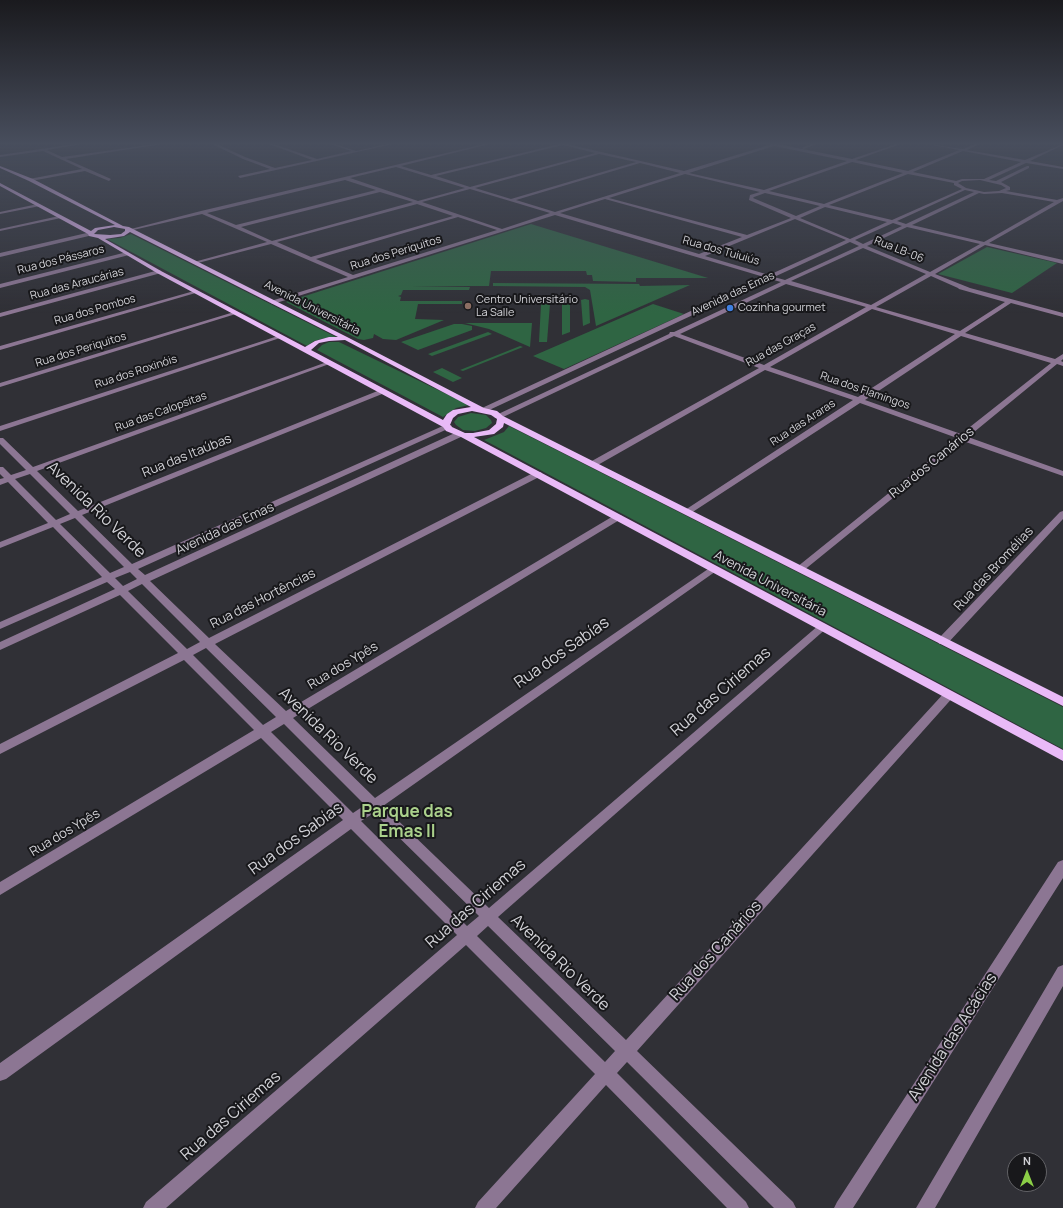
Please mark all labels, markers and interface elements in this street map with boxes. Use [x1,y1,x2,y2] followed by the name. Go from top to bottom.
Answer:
[349,233,443,273] street label: Rua dos Periquitos
[681,234,761,268] street label: Rua dos Tuiuiús
[872,234,926,266] street label: Rua LB-06
[16,243,106,277] street label: Rua dos Pássaros
[29,265,125,303] street label: Rua das Araucárias
[689,269,777,319] street label: Avenida das Emas
[262,278,362,338] street label: Avenida Universitária
[53,292,137,328] street label: Rua dos Pombos
[476,293,578,319] place label: Centro Universitário La Salle
[463,301,473,311] marker: Centro Universitário La Salle
[738,301,826,315] place label: Cozinha gourmet
[725,303,735,313] marker: Cozinha gourmet
[744,320,818,370] street label: Rua das Graças
[34,330,128,370] street label: Rua dos Periquitos
[93,352,179,392] street label: Rua dos Roxinóis
[818,369,912,413] street label: Rua dos Flamingos
[113,389,209,435] street label: Rua das Calopsitas
[768,397,838,449] street label: Rua das Araras
[887,424,977,502] street label: Rua dos Canários
[140,431,234,481] street label: Rua das Itaúbas
[43,458,149,562] street label: Avenida Rio Verde
[173,499,277,559] street label: Avenida das Emas
[951,524,1037,614] street label: Rua das Bromélias
[711,548,829,620] street label: Avenida Universitária
[208,566,318,632] street label: Rua das Hortências
[511,613,613,693] street label: Rua dos Sabías
[305,639,381,693] street label: Rua dos Ypês
[667,643,775,741] street label: Rua das Ciriemas
[275,684,381,788] street label: Avenida Rio Verde
[245,798,347,880] street label: Rua dos Sabías
[361,802,453,842] district label: Parque das Emas II
[27,806,103,860] street label: Rua dos Ypês
[422,855,530,953] street label: Rua das Ciriemas
[666,897,766,1005] street label: Rua dos Canários
[507,911,613,1015] street label: Avenida Rio Verde
[904,969,1002,1105] street label: Avenida das Acácias
[177,1067,285,1165] street label: Rua das Ciriemas
[1007,1152,1047,1192] north arrow
[1023,1153,1031,1168] text: N

